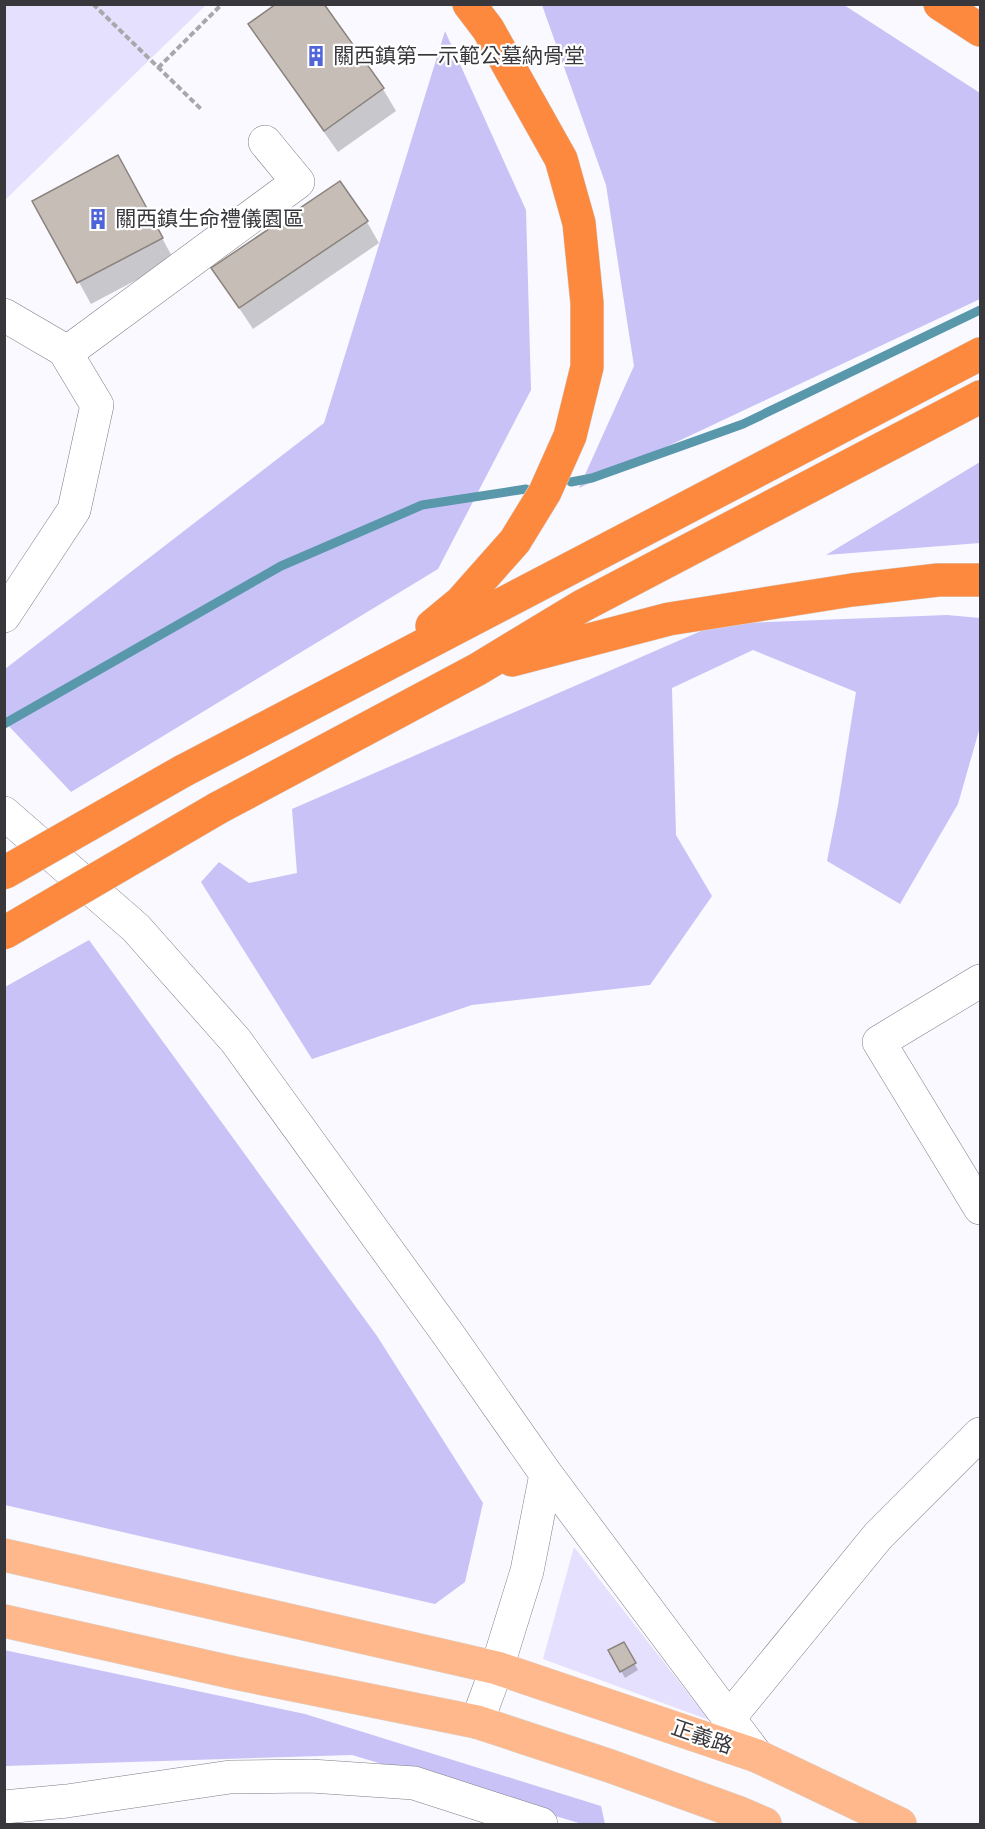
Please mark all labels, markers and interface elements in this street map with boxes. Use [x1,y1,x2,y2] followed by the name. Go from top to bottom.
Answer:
[333,42,585,67] place label: 關西鎮第一示範公墓納骨堂
[304,44,328,68] building icon: 關西鎮第一示範公墓納骨堂
[115,205,304,230] place label: 關西鎮生命禮儀園區
[86,207,110,231] building icon: 關西鎮生命禮儀園區
[669,1714,736,1758] street label: 正義路

